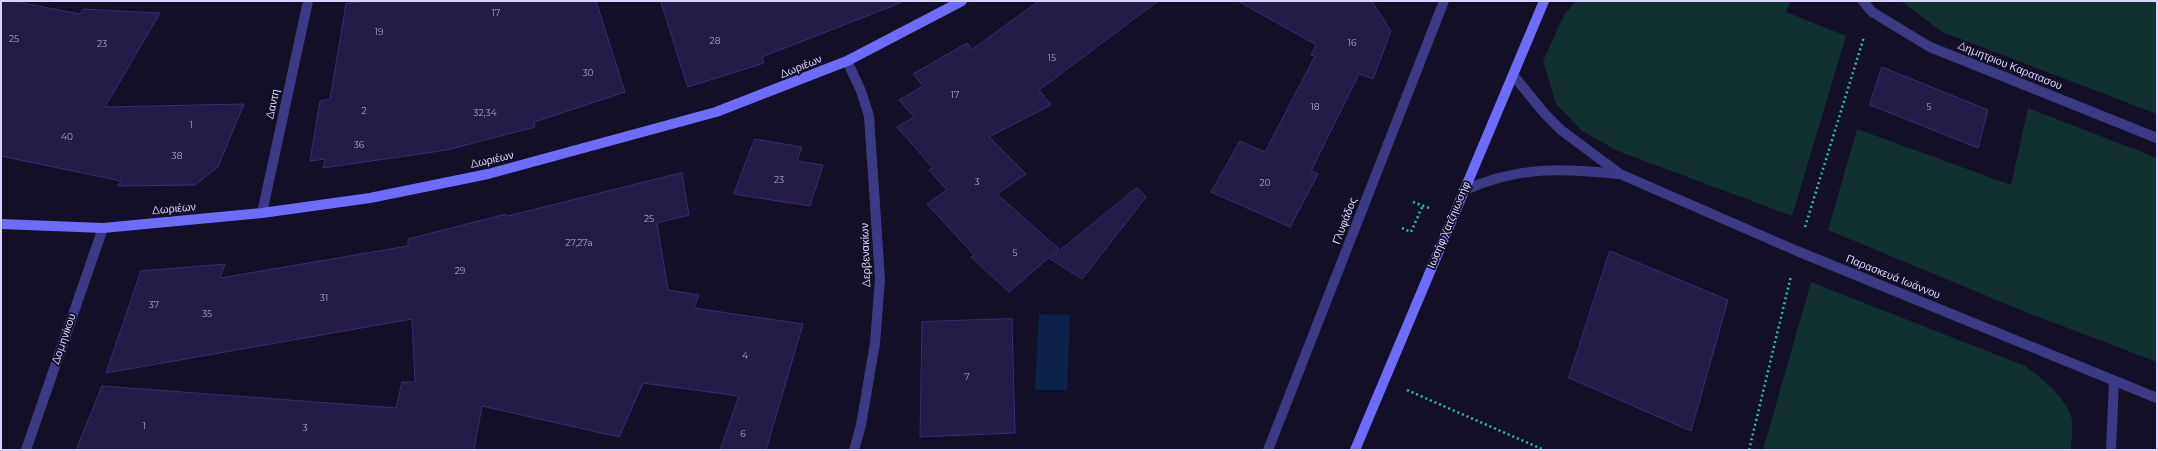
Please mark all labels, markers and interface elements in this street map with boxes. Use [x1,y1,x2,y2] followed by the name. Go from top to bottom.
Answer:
[492,8,500,18] house number: 17
[375,27,383,37] house number: 19
[9,34,19,44] house number: 25
[710,36,720,46] house number: 28
[1348,38,1356,48] house number: 16
[97,39,107,49] house number: 23
[1956,39,2064,93] street label: Δημητριου Καρατασου
[778,53,824,81] street label: Δωριέων
[1048,53,1056,63] house number: 15
[582,68,594,78] house number: 30
[263,88,283,120] street label: Δαντη
[951,90,959,100] house number: 17
[1311,102,1319,112] house number: 18
[1926,102,1932,112] house number: 5
[361,106,367,116] house number: 2
[473,108,497,118] house number: 32,34
[189,120,193,130] house number: 1
[61,132,73,142] house number: 40
[354,140,364,150] house number: 36
[469,149,515,171] street label: Δωριέων
[172,151,182,161] house number: 38
[774,175,784,185] house number: 23
[974,177,980,187] house number: 3
[1259,178,1271,188] house number: 20
[1425,180,1473,270] street label: Ιωσήφ Χατζηιωσήφ
[1330,196,1360,246] street label: Γλυφάδος
[151,201,197,217] street label: Δωριέων
[644,214,654,224] house number: 25
[858,223,874,287] street label: Δερβενακίων
[565,238,593,248] house number: 27,27a
[1012,248,1018,258] house number: 5
[1844,252,1942,302] street label: Παρασκευά Ιωάννου
[455,266,465,276] house number: 29
[320,293,328,303] house number: 31
[149,300,159,310] house number: 37
[202,309,212,319] house number: 35
[49,312,79,366] street label: Δομηνίκου
[742,351,748,361] house number: 4
[964,372,970,382] house number: 7
[142,421,146,431] house number: 1
[302,423,308,433] house number: 3
[740,429,746,439] house number: 6

